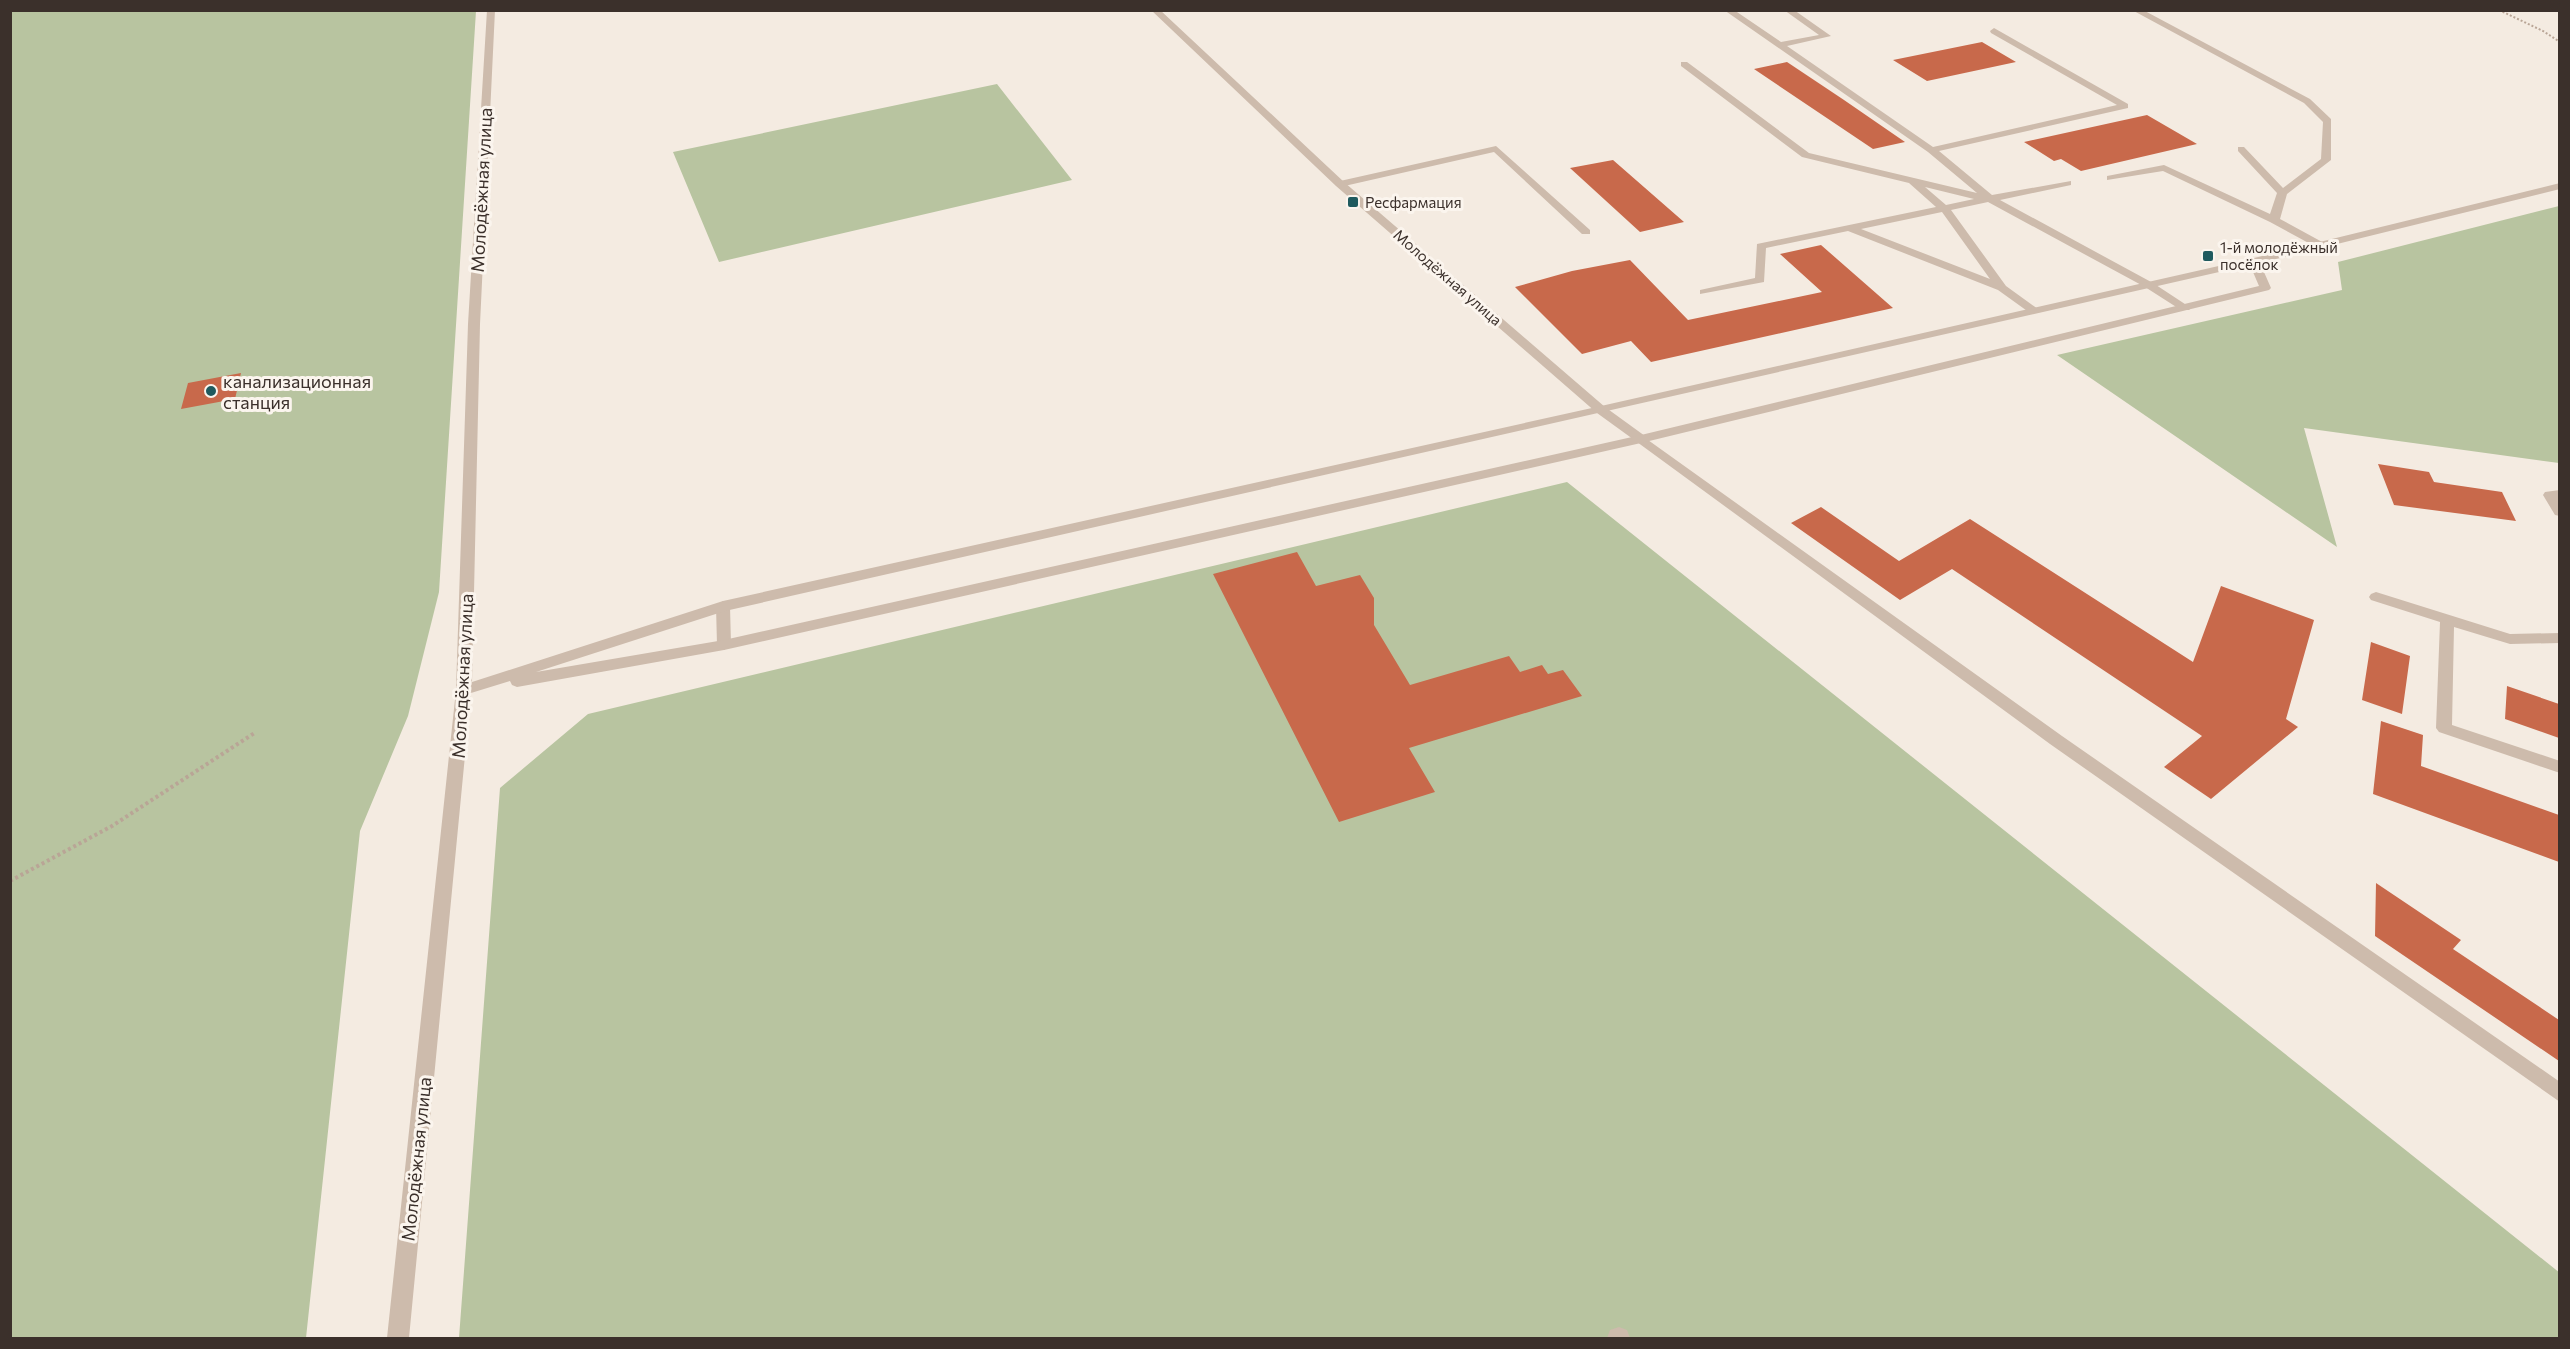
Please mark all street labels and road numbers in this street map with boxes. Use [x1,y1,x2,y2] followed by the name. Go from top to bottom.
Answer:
[466,107,496,273] street label: Молодёжная улица
[1390,225,1506,329] street label: Молодёжная улица
[447,593,477,759] street label: Молодёжная улица
[396,1076,436,1242] street label: Молодёжная улица

